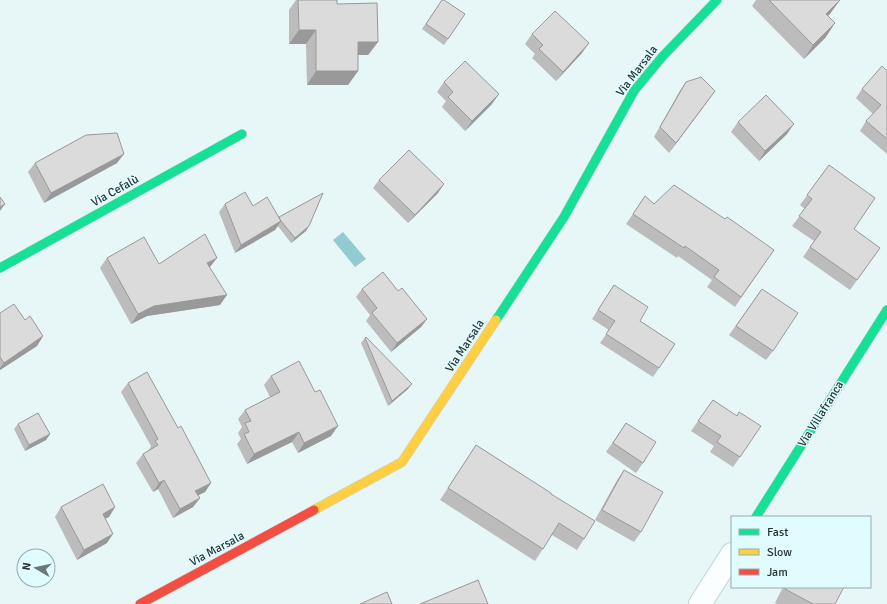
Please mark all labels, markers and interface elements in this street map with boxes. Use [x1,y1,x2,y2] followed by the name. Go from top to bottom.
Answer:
[613,43,661,99] street label: Via Marsala
[89,172,141,210] street label: Via Cefalù
[442,317,488,375] street label: Via Marsala
[795,378,847,450] street label: Via Villafranca
[731,516,871,588] legend
[767,525,788,540] text: Fast
[187,528,247,570] street label: Via Marsala
[767,545,792,560] text: Slow
[16,548,56,588] north arrow
[20,562,34,571] text: N
[767,565,788,580] text: Jam

